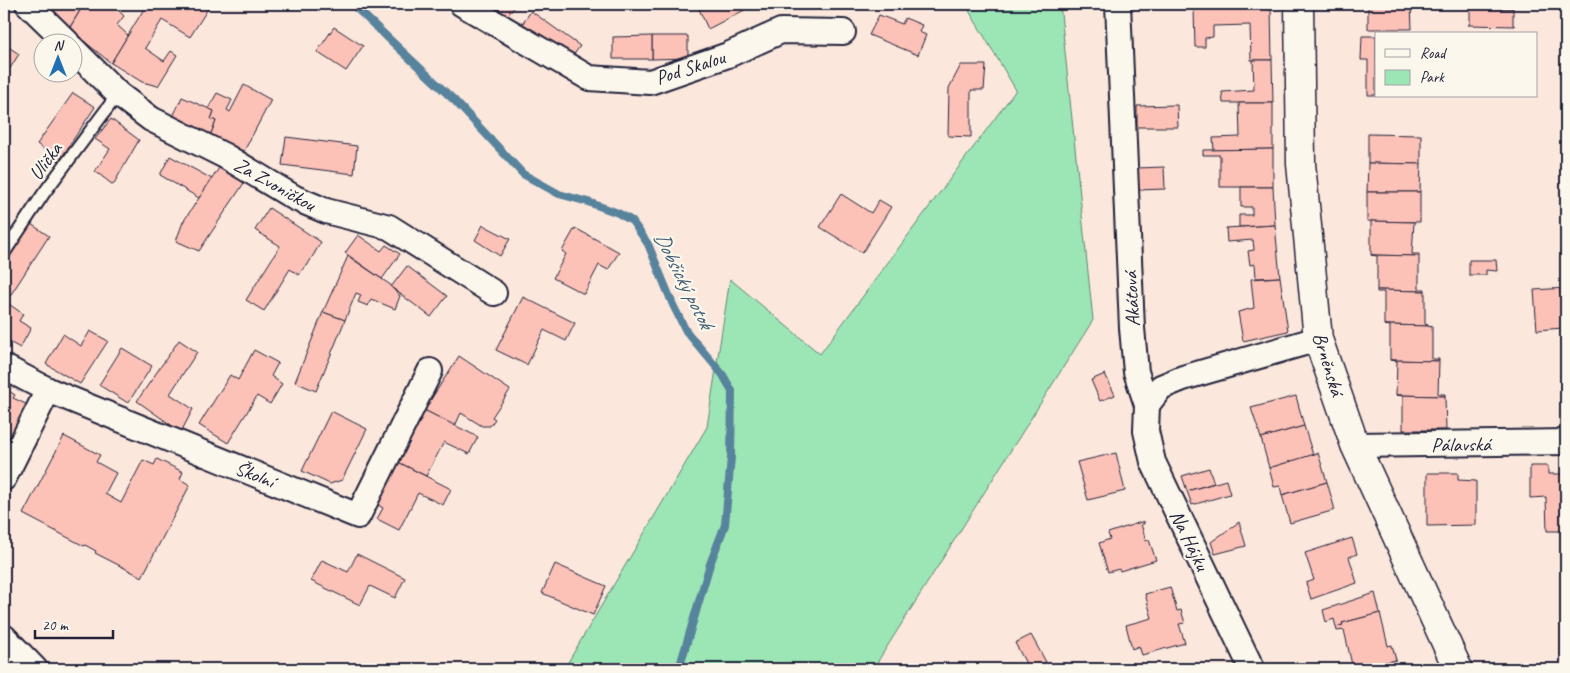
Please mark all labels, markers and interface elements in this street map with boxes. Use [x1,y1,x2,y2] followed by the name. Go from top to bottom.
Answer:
[32,32,82,82] north arrow
[1375,32,1538,98] legend
[54,37,65,54] text: N
[652,44,729,90] street label: Pod Skalou
[1420,44,1447,63] text: Road
[1420,68,1445,87] text: Park
[23,137,68,185] street label: Ulička
[230,152,321,218] street label: Za Zvoničkou
[649,227,721,336] water label: Dobšický potok
[1117,269,1145,327] street label: Akátová
[1307,329,1351,401] street label: Brněnská
[1431,431,1493,458] street label: Pálavská
[231,455,282,495] street label: Školní
[1164,506,1216,576] street label: Na Hájku
[35,608,112,640] scale bar
[42,616,69,635] text: 20 m

